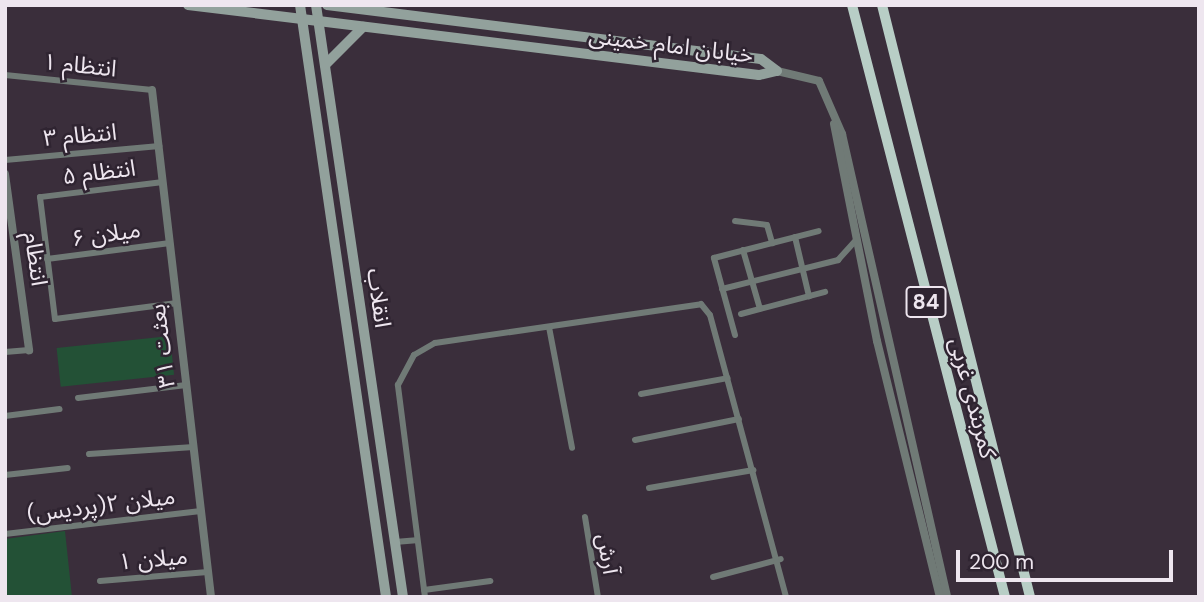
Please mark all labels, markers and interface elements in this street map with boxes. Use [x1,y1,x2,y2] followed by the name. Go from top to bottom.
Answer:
[587,21,755,69] street label: خیابان امام خمینی
[42,47,118,83] street label: انتظام ۱
[42,118,118,152] street label: انتظام ۳
[61,154,137,190] street label: انتظام ۵
[70,216,142,252] street label: میلان ۶
[19,230,53,288] street label: انتظام
[361,267,397,329] street label: انقلاب
[905,284,947,320] road number: 84
[143,302,181,390] street label: بعثت ۳۱
[944,334,1002,462] street label: کمربندی غربی
[25,482,177,528] street label: میلان ۲(پردیس)
[591,532,625,576] street label: آرش
[959,536,1176,580] scale bar
[117,542,189,576] street label: میلان ۱
[969,548,1034,576] text: 200 m

